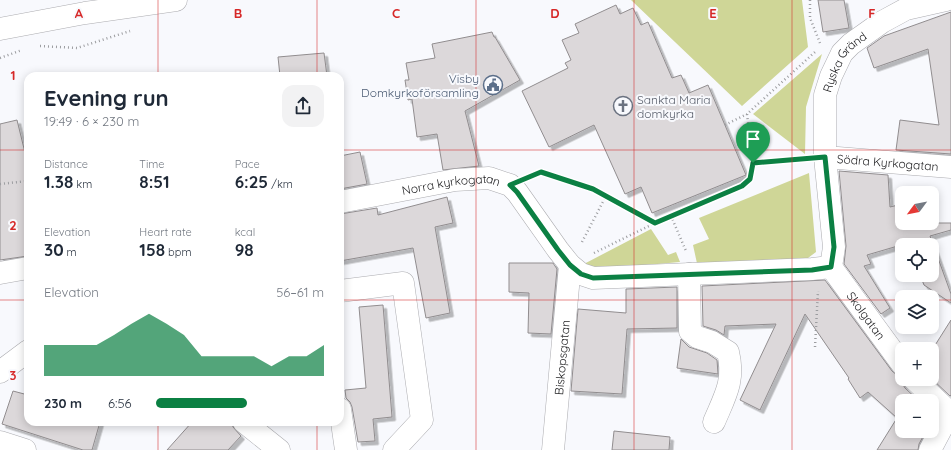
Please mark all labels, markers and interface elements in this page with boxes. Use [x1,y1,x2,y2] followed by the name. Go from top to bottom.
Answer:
[75,5,84,21] text: A
[234,5,242,21] text: B
[392,5,400,21] text: C
[550,5,560,21] text: D
[709,5,717,21] text: E
[868,5,876,21] text: F
[819,28,869,94] street label: Ryska Gränd
[10,67,16,83] text: 1
[361,71,479,100] place label: Visby Domkyrkoförsamling
[482,74,504,96] public building icon: Visby Domkyrkoförsamling
[44,84,169,112] text: Evening run
[282,85,324,127] button: share
[637,92,711,121] place label: Sankta Maria domkyrka
[612,95,634,117] church icon: Sankta Maria domkyrka
[44,113,139,129] text: 19:49 · 6 × 230 m
[736,122,770,163] pin
[742,128,764,150] icon: arrive
[836,150,939,173] street label: Södra Kyrkogatan
[44,157,88,171] text: Distance
[139,157,165,171] text: Time
[235,157,260,171] text: Pace
[400,170,503,198] street label: Norra kyrkogatan
[44,171,73,192] text: 1.38
[139,171,170,192] text: 8:51
[235,171,268,192] text: 6:25
[73,177,92,191] text: km
[268,177,293,191] text: /km
[895,186,939,230] north arrow
[895,186,939,438] map controls
[9,217,17,233] text: 2
[44,225,90,239] text: Elevation
[139,225,192,239] text: Heart rate
[235,225,255,239] text: kcal
[895,238,939,282] button: locate
[44,239,64,260] text: 30
[139,239,165,260] text: 158
[235,239,254,260] text: 98
[64,245,77,259] text: m
[165,245,191,259] text: bpm
[44,284,99,300] text: Elevation
[276,284,324,300] text: 56–61 m
[844,288,889,342] street label: Skolgatan
[895,290,939,334] button: layers
[551,319,572,396] street label: Biskopsgatan
[895,342,939,386] button: +
[10,367,17,383] text: 3
[895,394,939,438] button: −
[44,395,82,411] text: 230 m
[108,395,132,411] text: 6:56

